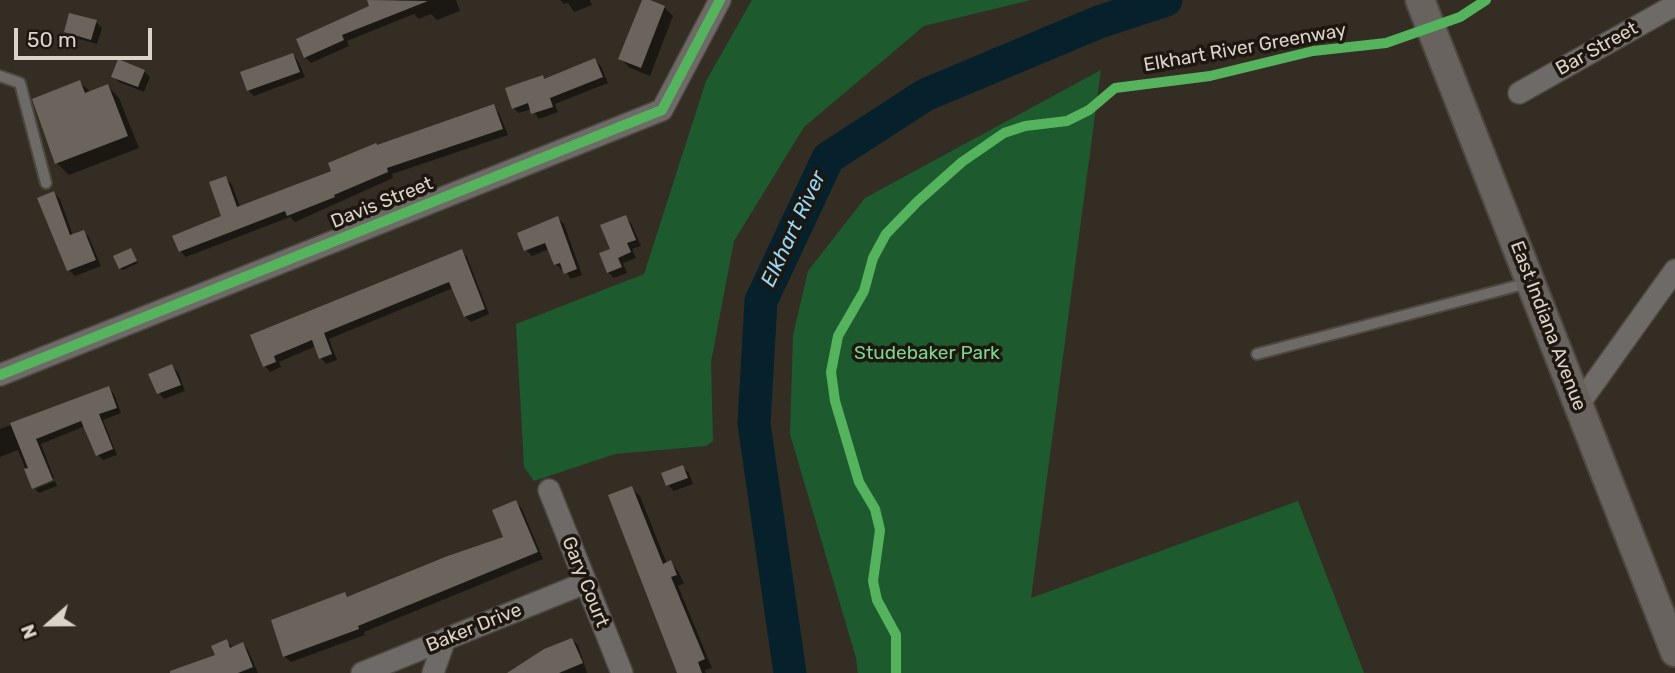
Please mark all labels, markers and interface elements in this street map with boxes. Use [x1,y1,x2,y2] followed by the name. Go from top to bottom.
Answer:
[18,14,156,58] scale bar
[1552,17,1642,81] street label: Bar Street
[1142,19,1348,77] street label: Elkhart River Greenway
[27,27,77,52] text: 50 m
[756,167,832,291] water label: Elkhart River
[328,172,436,234] street label: Davis Street
[1505,238,1591,414] street label: East Indiana Avenue
[854,343,1000,365] park label: Studebaker Park
[557,533,613,631] street label: Gary Court
[14,589,84,659] north arrow
[423,599,525,657] street label: Baker Drive
[16,621,42,642] text: N

